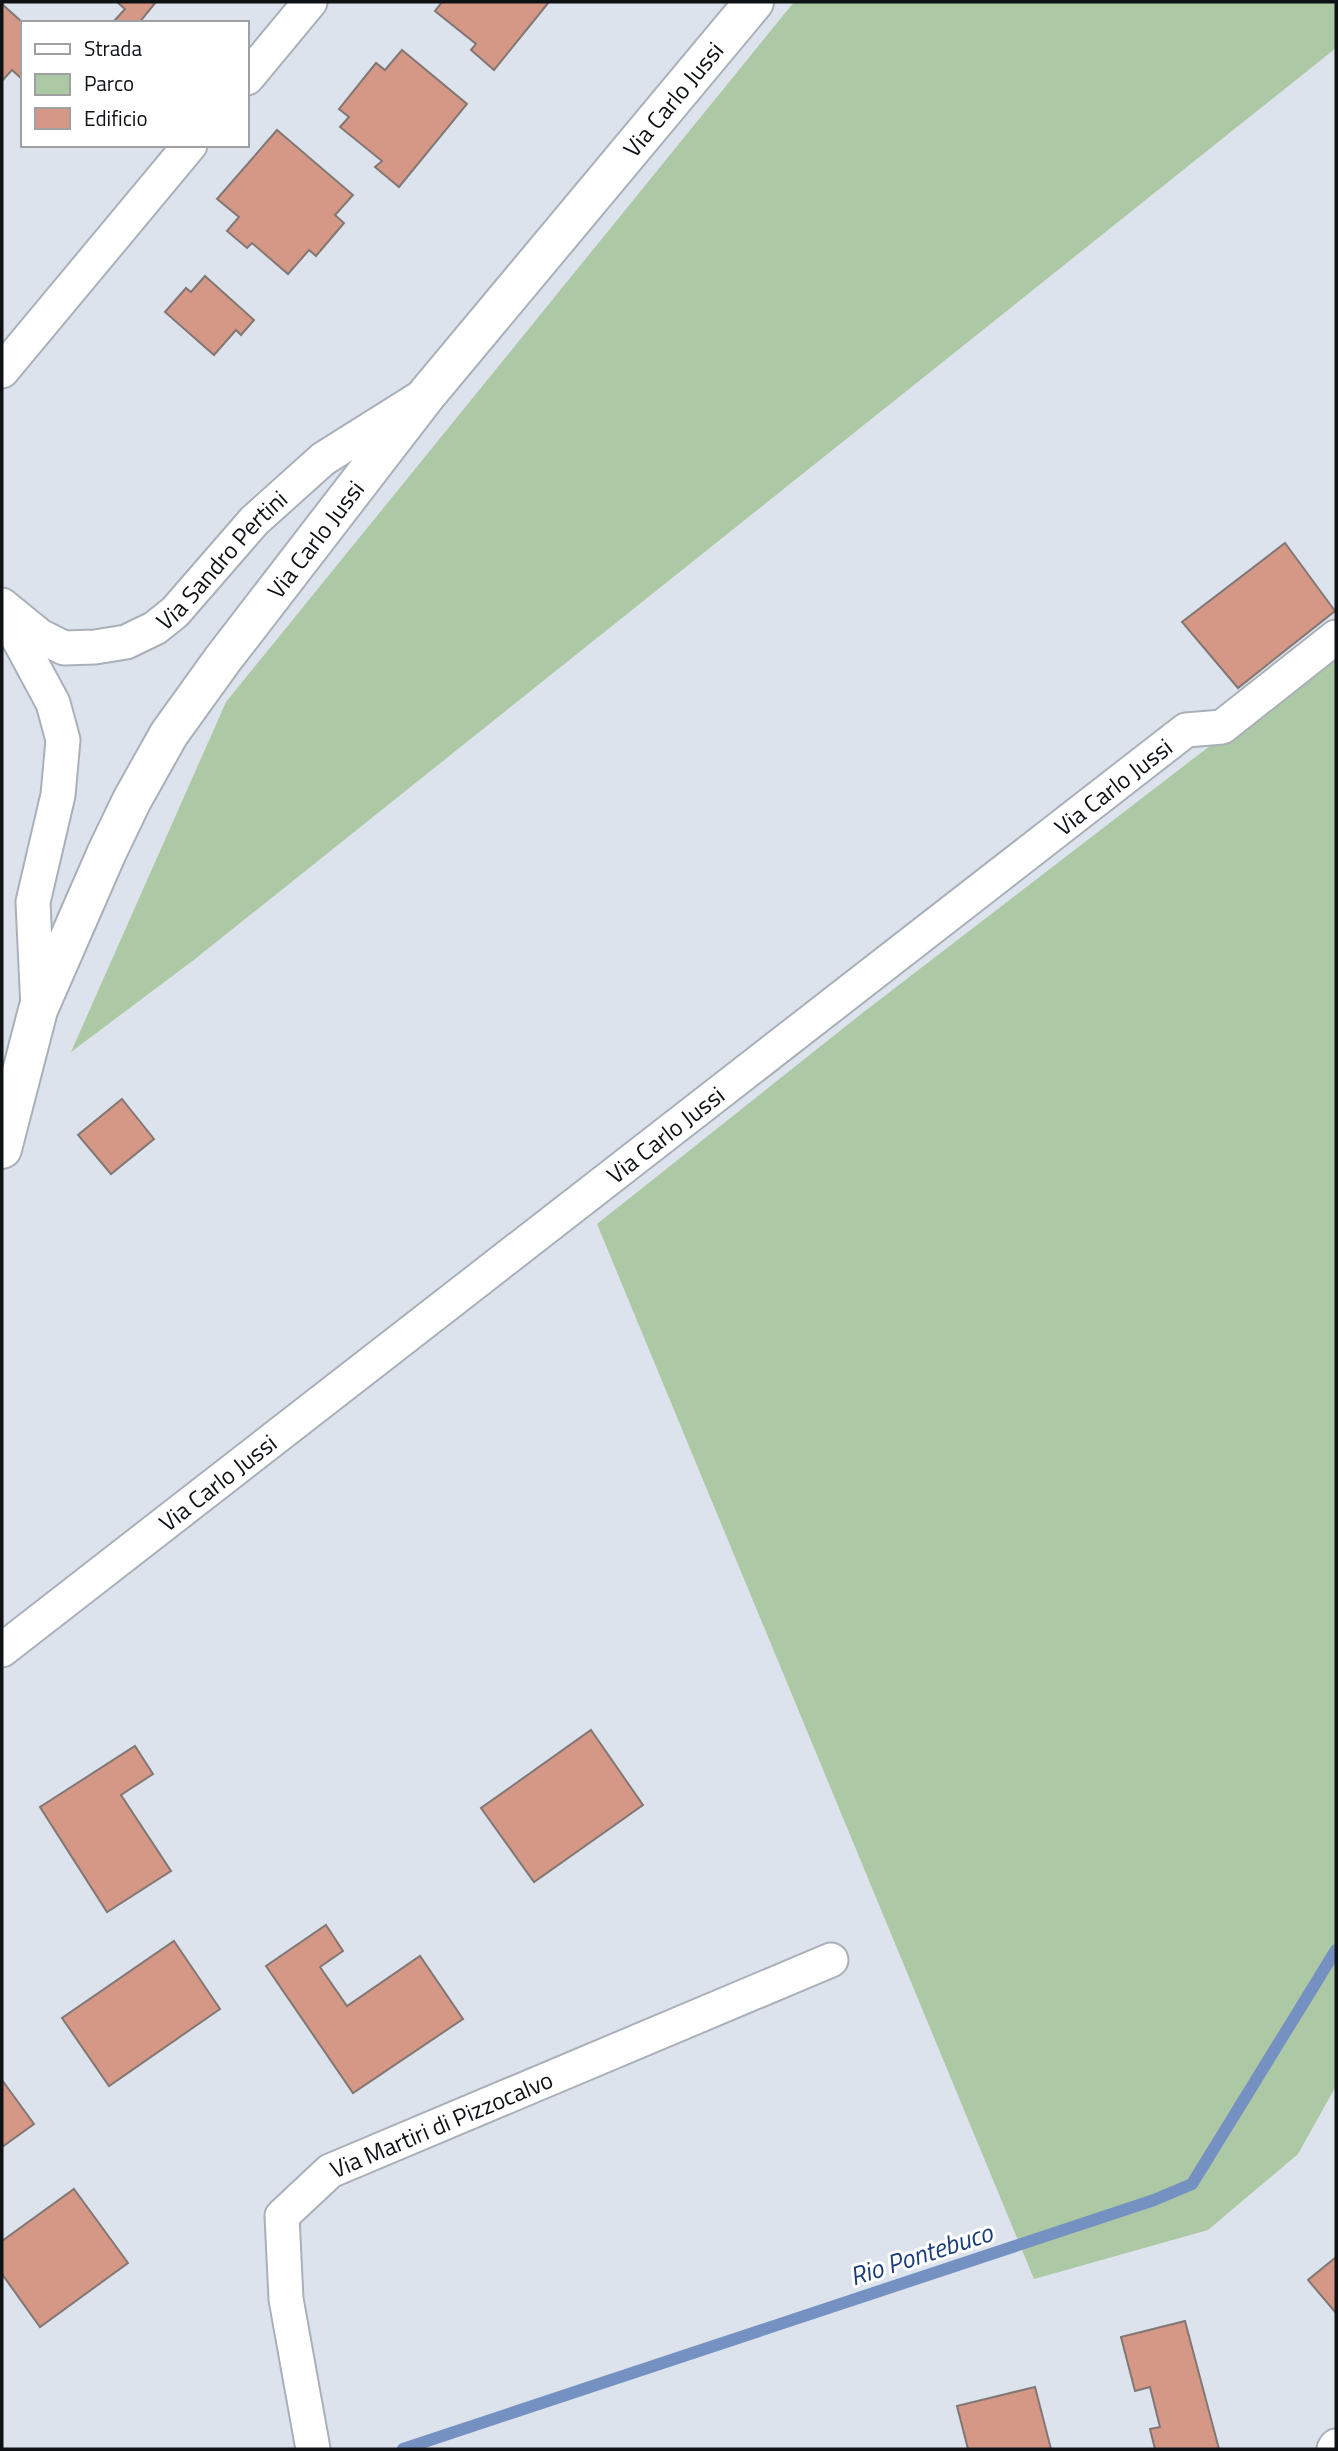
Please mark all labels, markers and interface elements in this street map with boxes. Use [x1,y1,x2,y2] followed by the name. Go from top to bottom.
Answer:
[21,21,248,147] legend
[84,32,142,64] text: Strada
[614,34,732,165] street label: Via Carlo Jussi
[84,67,134,99] text: Parco
[84,102,148,134] text: Edificio
[258,472,373,606] street label: Via Carlo Jussi
[148,481,295,639] street label: Via Sandro Pertini
[1046,729,1180,844] street label: Via Carlo Jussi
[599,1077,732,1192] street label: Via Carlo Jussi
[151,1425,284,1540] street label: Via Carlo Jussi
[324,2061,558,2187] street label: Via Martiri di Pizzocalvo
[845,2212,998,2295] water label: Rio Pontebuco

